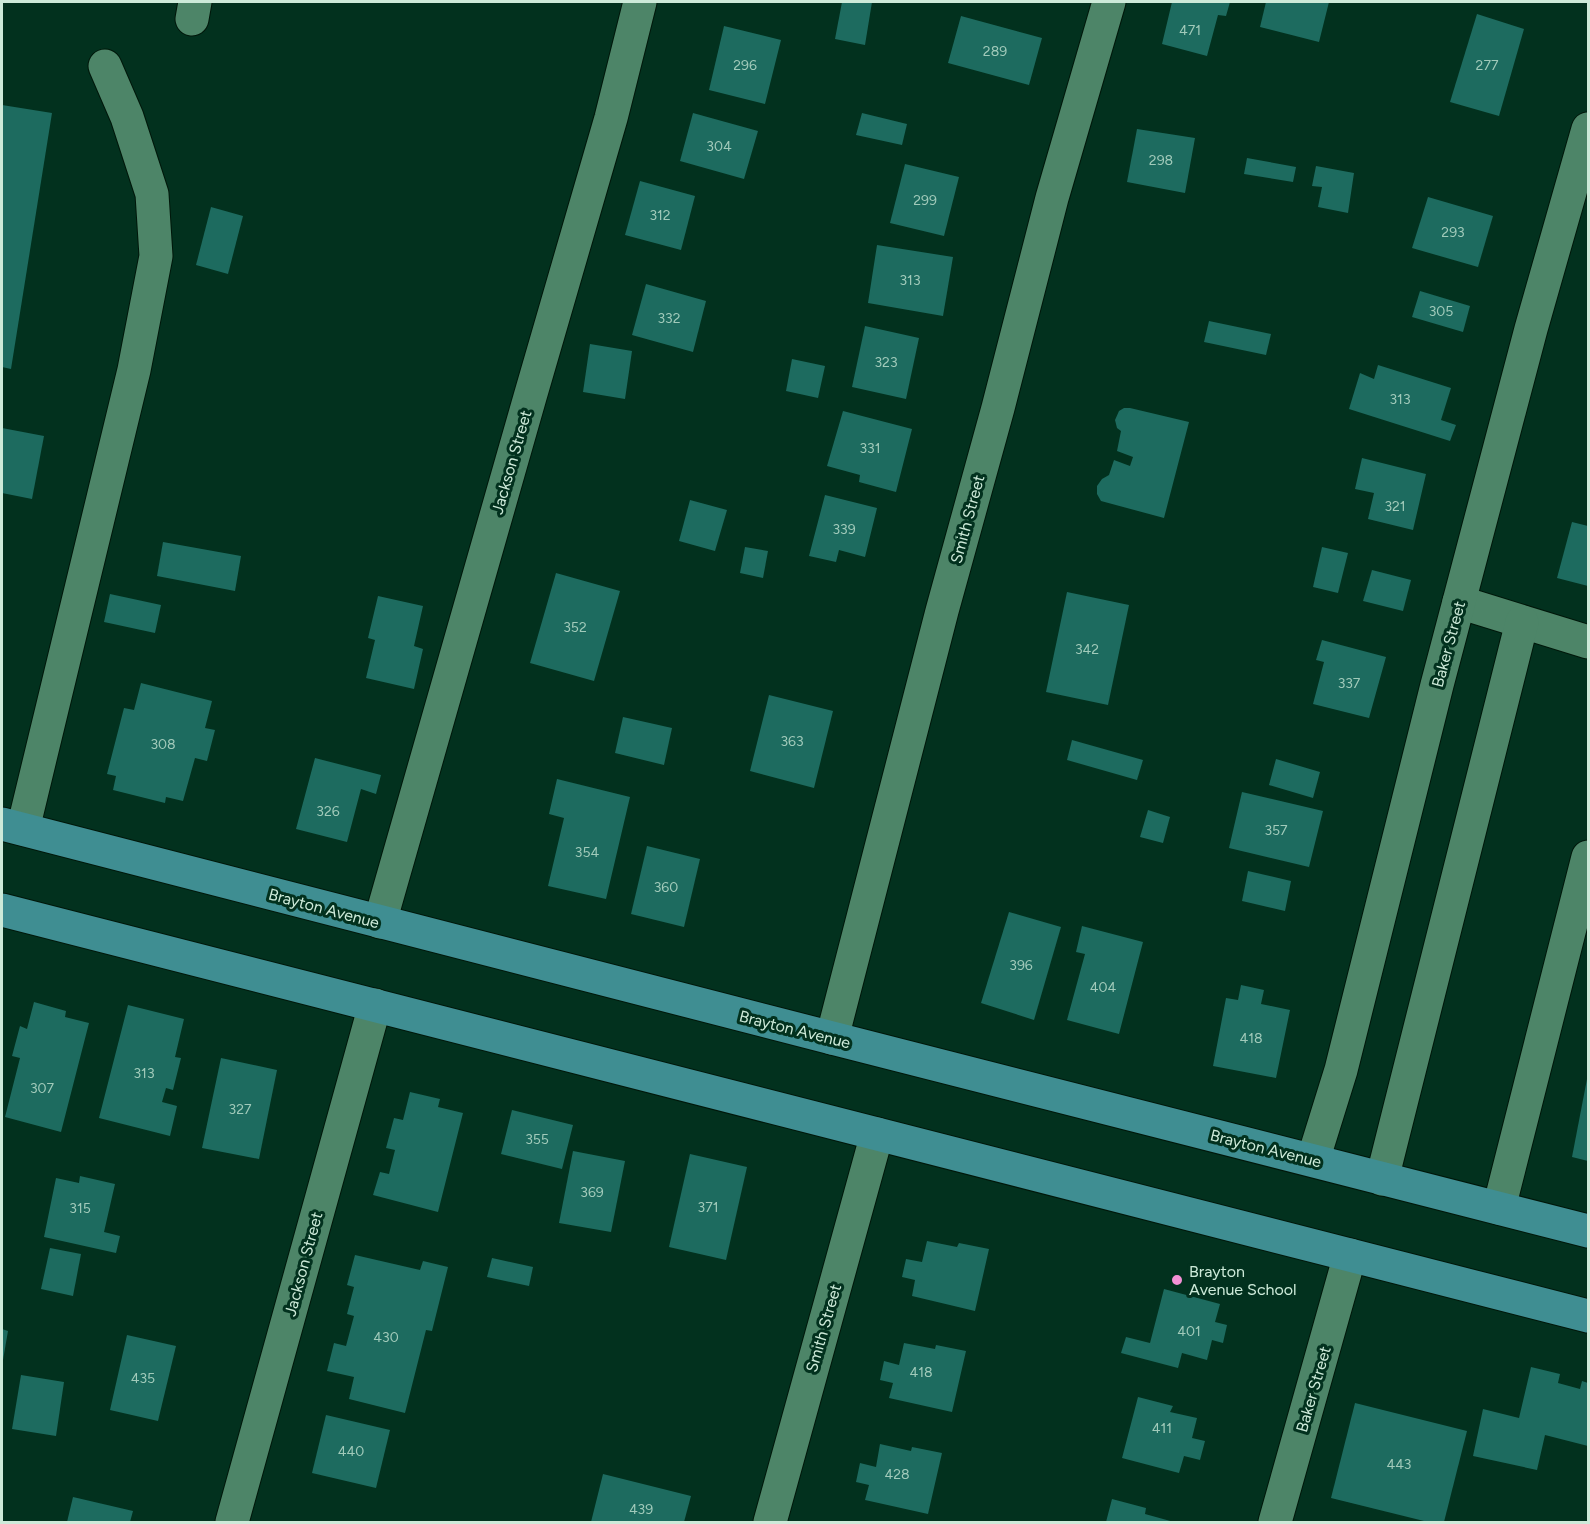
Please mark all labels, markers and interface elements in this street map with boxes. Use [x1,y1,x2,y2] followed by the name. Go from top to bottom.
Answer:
[1179,22,1201,39] house number: 471
[983,43,1007,60] house number: 289
[733,57,757,74] house number: 296
[1476,57,1499,74] house number: 277
[706,138,732,155] house number: 304
[1149,152,1173,169] house number: 298
[913,192,937,209] house number: 299
[649,207,671,224] house number: 312
[1441,224,1465,241] house number: 293
[899,272,921,289] house number: 313
[1429,303,1453,320] house number: 305
[657,310,681,327] house number: 332
[874,354,898,371] house number: 323
[1389,391,1411,408] house number: 313
[488,408,535,516] street label: Jackson Street
[859,440,881,457] house number: 331
[947,473,988,565] street label: Smith Street
[1384,498,1406,515] house number: 321
[832,521,856,538] house number: 339
[1428,599,1469,689] street label: Baker Street
[563,619,587,636] house number: 352
[1075,641,1099,658] house number: 342
[1338,675,1361,692] house number: 337
[780,733,804,750] house number: 363
[150,736,176,753] house number: 308
[316,803,340,820] house number: 326
[1264,822,1288,839] house number: 357
[575,844,599,861] house number: 354
[654,879,678,896] house number: 360
[266,885,382,932] street label: Brayton Avenue
[1009,957,1033,974] house number: 396
[1090,979,1116,996] house number: 404
[737,1006,853,1053] street label: Brayton Avenue
[1239,1030,1263,1047] house number: 418
[133,1065,155,1082] house number: 313
[30,1080,55,1097] house number: 307
[229,1101,252,1118] house number: 327
[1208,1125,1324,1172] street label: Brayton Avenue
[525,1131,549,1148] house number: 355
[580,1184,604,1201] house number: 369
[698,1199,718,1216] house number: 371
[69,1200,91,1217] house number: 315
[280,1210,327,1318] street label: Jackson Street
[1189,1262,1297,1299] place label: Brayton Avenue School
[1170,1273,1184,1287] marker: Brayton Avenue School
[802,1282,845,1374] street label: Smith Street
[1177,1323,1201,1340] house number: 401
[373,1329,399,1346] house number: 430
[1292,1344,1335,1434] street label: Baker Street
[909,1364,933,1381] house number: 418
[131,1370,155,1387] house number: 435
[1152,1420,1172,1437] house number: 411
[338,1443,364,1460] house number: 440
[1386,1456,1412,1473] house number: 443
[884,1466,910,1483] house number: 428
[629,1501,653,1518] house number: 439

